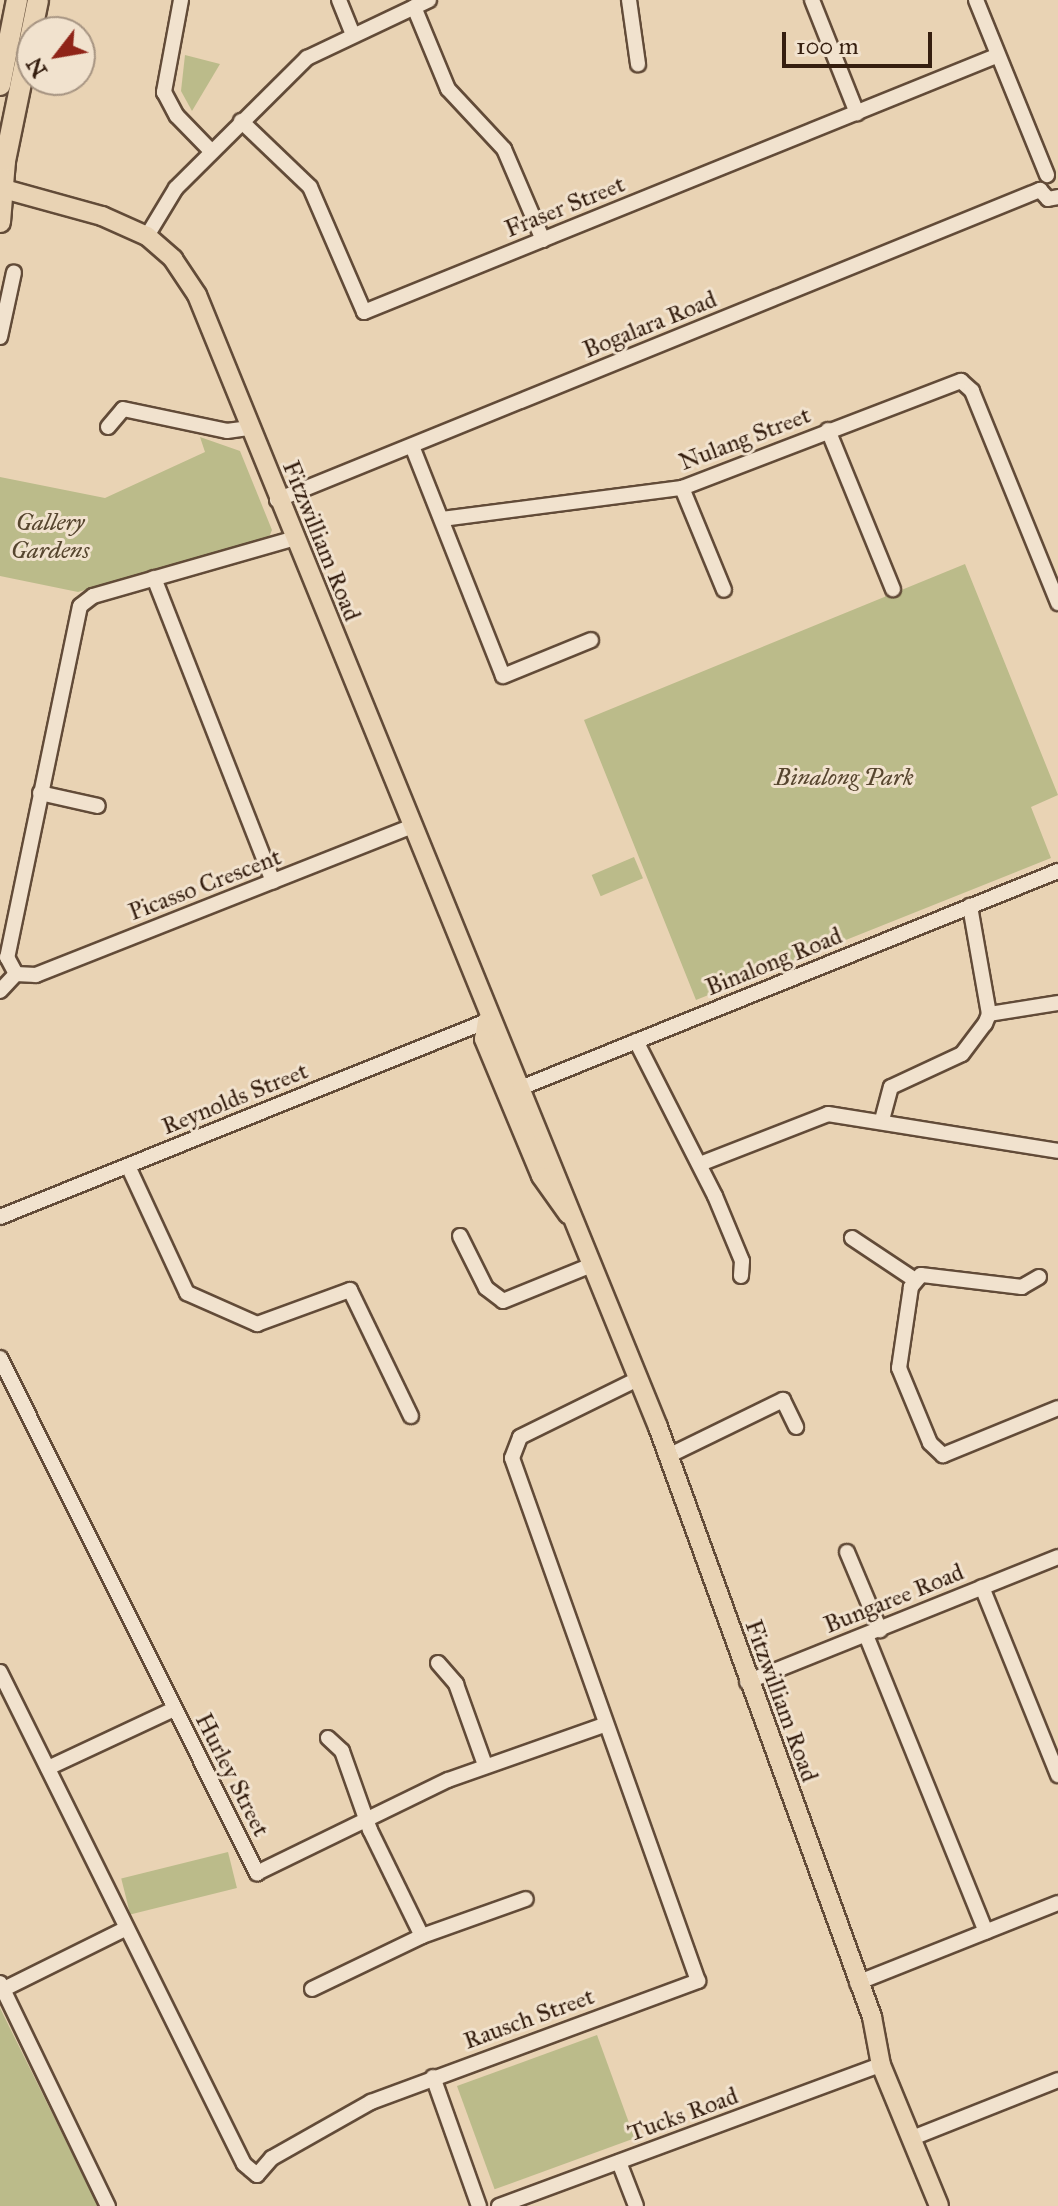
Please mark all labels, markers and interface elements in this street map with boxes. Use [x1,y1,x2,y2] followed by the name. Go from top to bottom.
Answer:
[16,16,96,96] north arrow
[786,16,936,66] scale bar
[796,31,859,61] text: 100 m
[20,53,53,83] text: N
[501,170,629,244] street label: Fraser Street
[579,285,721,365] street label: Bogalara Road
[675,401,815,477] street label: Nulang Street
[276,457,366,625] street label: Fitzwilliam Road
[11,509,89,565] park label: Gallery Gardens
[774,764,914,792] park label: Binalong Park
[125,843,285,927] street label: Picasso Crescent
[702,922,846,1002] street label: Binalong Road
[158,1057,312,1141] street label: Reynolds Street
[820,1558,968,1640] street label: Bungaree Road
[738,1616,824,1786] street label: Fitzwilliam Road
[189,1709,275,1841] street label: Hurley Street
[460,1982,598,2056] street label: Rausch Street
[624,2082,742,2148] street label: Tucks Road

